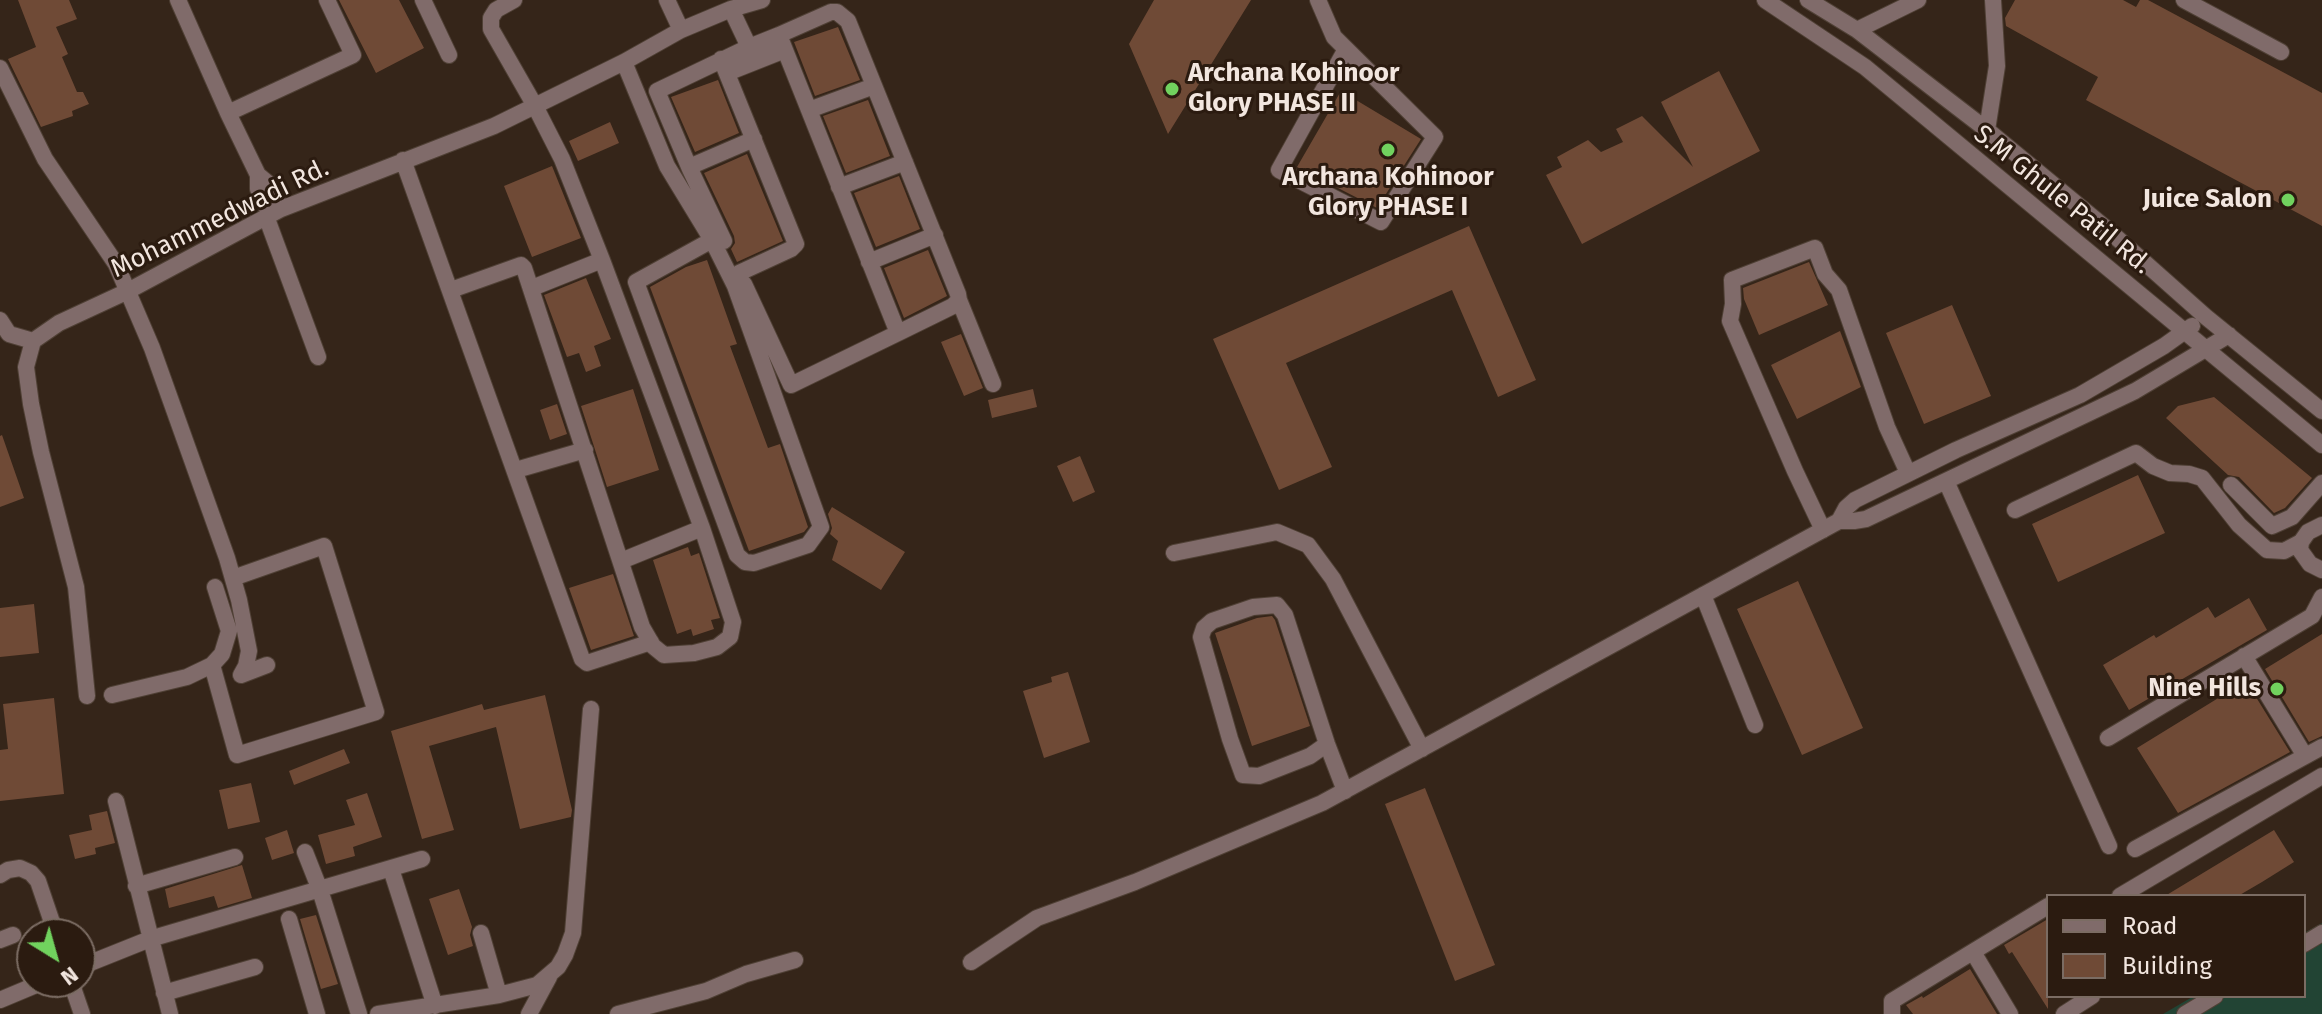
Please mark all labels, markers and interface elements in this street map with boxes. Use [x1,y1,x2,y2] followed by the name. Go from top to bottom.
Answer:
[1188,58,1399,120] place label: Archana Kohinoor Glory PHASE II
[1163,80,1181,98] marker: Archana Kohinoor Glory PHASE II
[1967,119,2157,281] street label: S.M Ghule Patil Rd.
[1379,141,1397,159] marker: Archana Kohinoor Glory PHASE I
[106,153,334,285] street label: Mohammedwadi Rd.
[1282,162,1494,224] place label: Archana Kohinoor Glory PHASE I
[2142,184,2272,216] place label: Juice Salon
[2279,191,2297,209] marker: Juice Salon
[2148,673,2261,705] place label: Nine Hills
[2268,680,2286,698] marker: Nine Hills
[2046,894,2306,998] legend
[2122,912,2177,940] text: Road
[16,918,96,998] north arrow
[2122,952,2212,980] text: Building
[56,961,83,991] text: N

